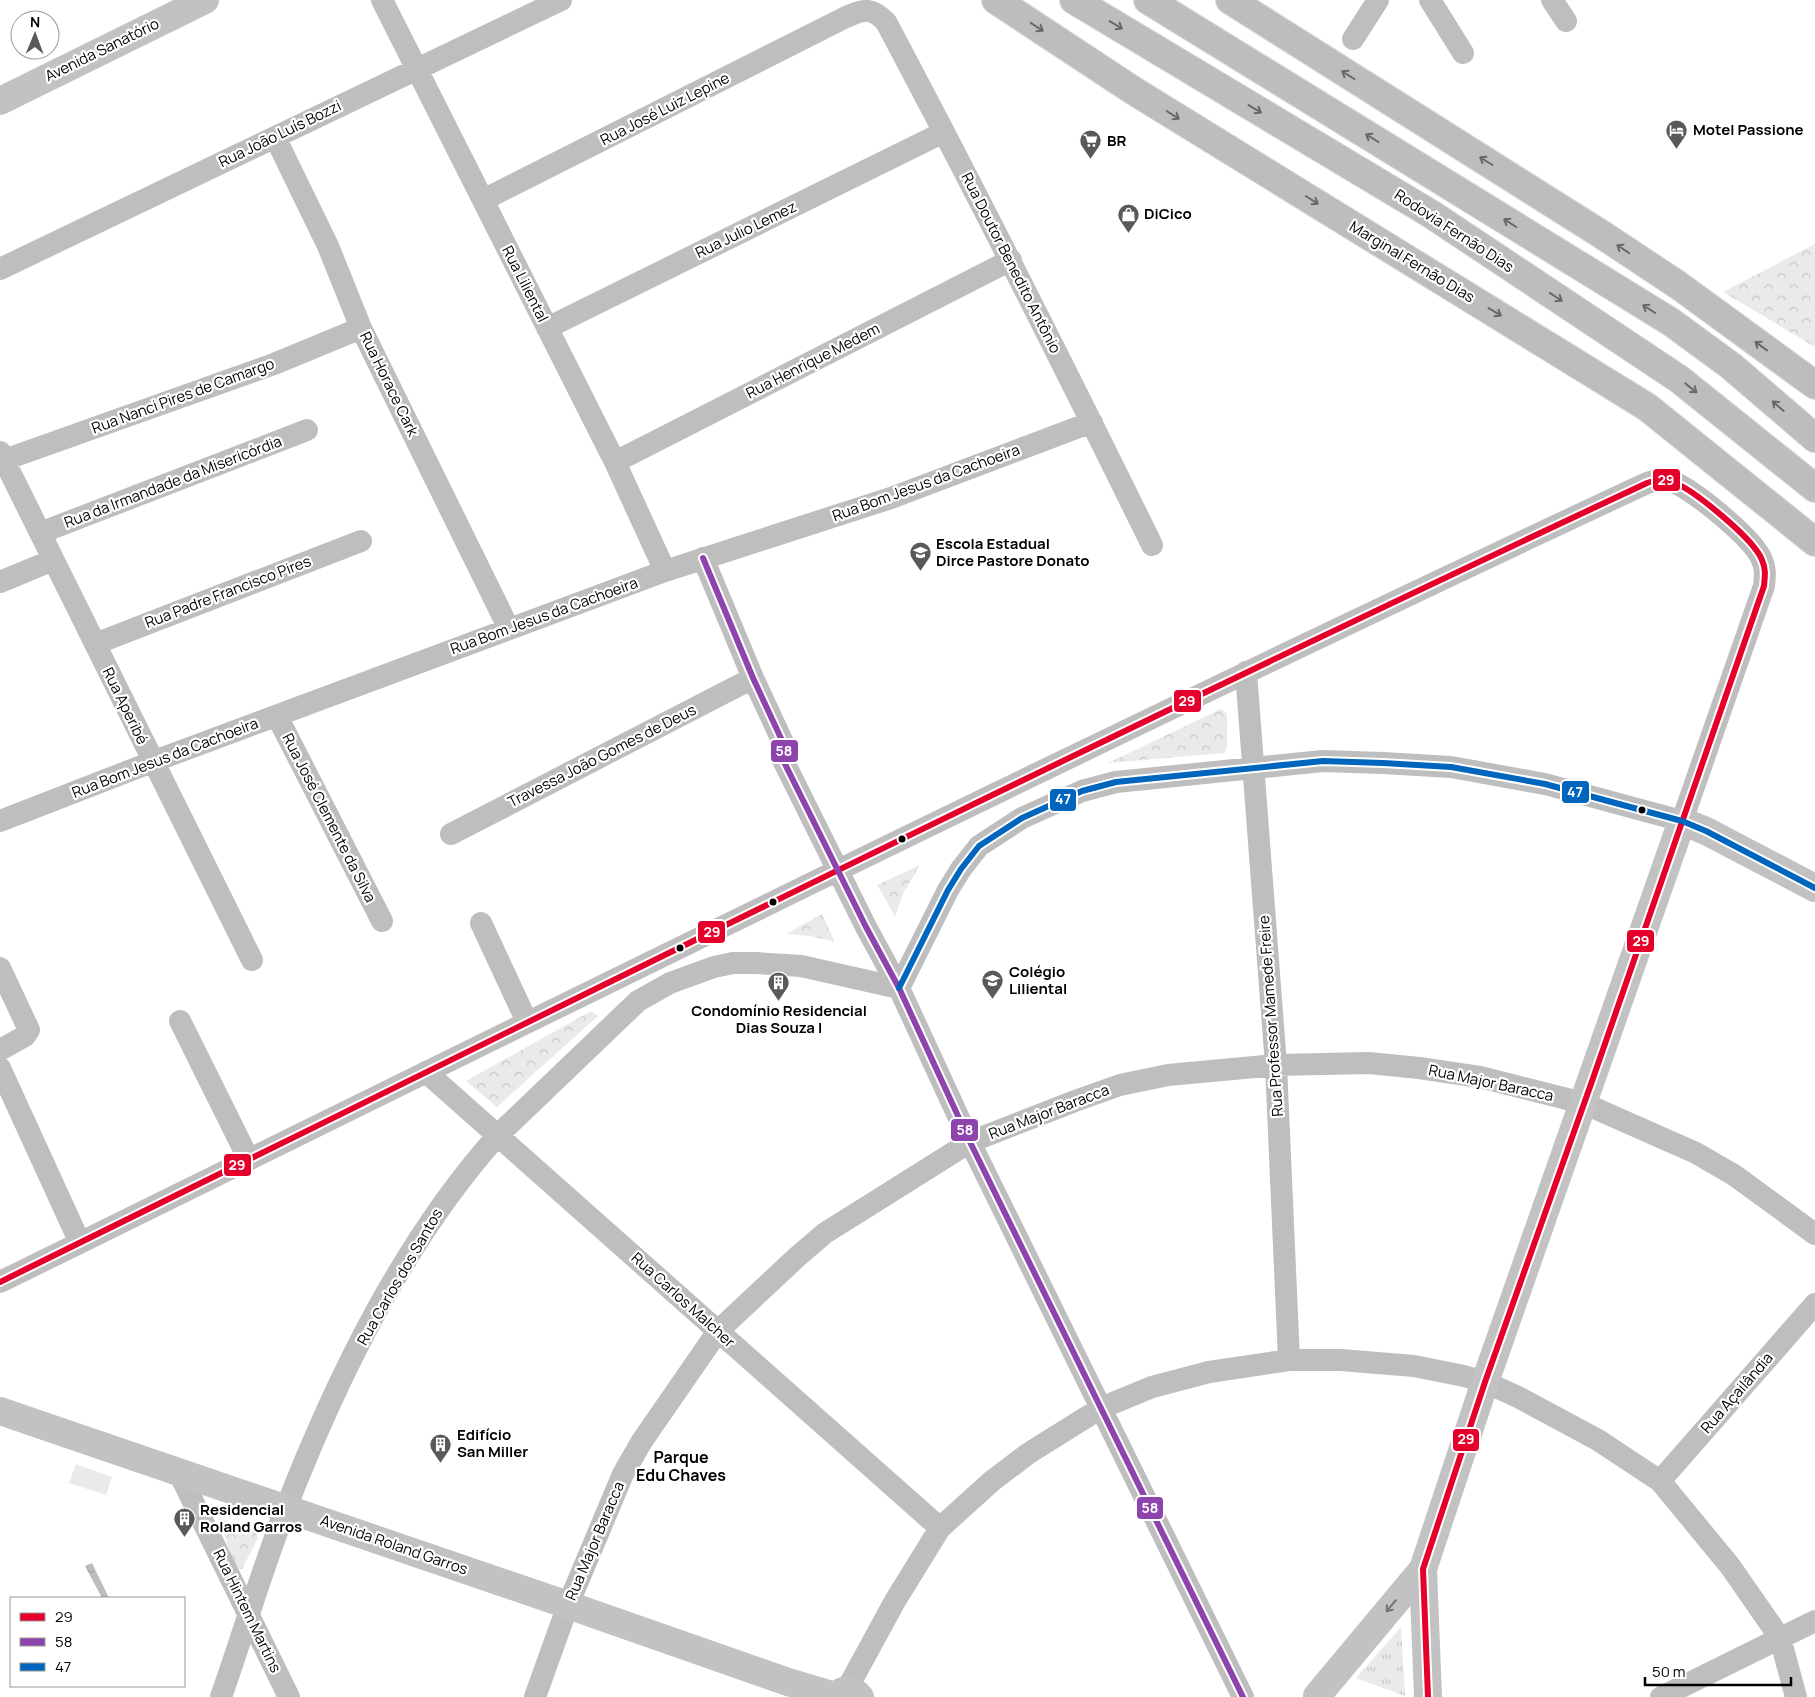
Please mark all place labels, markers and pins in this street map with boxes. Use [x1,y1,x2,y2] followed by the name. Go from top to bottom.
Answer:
[1665,118,1689,149] hotel icon: Motel Passione
[1693,119,1803,140] place label: Motel Passione
[1079,129,1103,160] supermarket icon: BR
[1107,130,1126,151] place label: BR
[1116,202,1140,233] shop icon: DiCico
[1144,203,1192,224] place label: DiCico
[936,533,1090,571] place label: Escola Estadual Dirce Pastore Donato
[908,541,932,572] school or university icon: Escola Estadual Dirce Pastore Donato
[1637,805,1647,815] unlabelled marker
[897,834,907,844] unlabelled marker
[768,897,778,907] unlabelled marker
[675,943,685,953] unlabelled marker
[1009,961,1067,999] place label: Colégio Liliental
[981,969,1005,1000] school or university icon: Colégio Liliental
[767,971,791,1002] building icon: Condomínio Residencial Dias Souza I
[691,1000,867,1038] place label: Condomínio Residencial Dias Souza I
[457,1424,528,1462] place label: Edifício San Miller
[429,1432,453,1463] building icon: Edifício San Miller
[200,1499,302,1537] place label: Residencial Roland Garros
[172,1507,196,1538] building icon: Residencial Roland Garros

